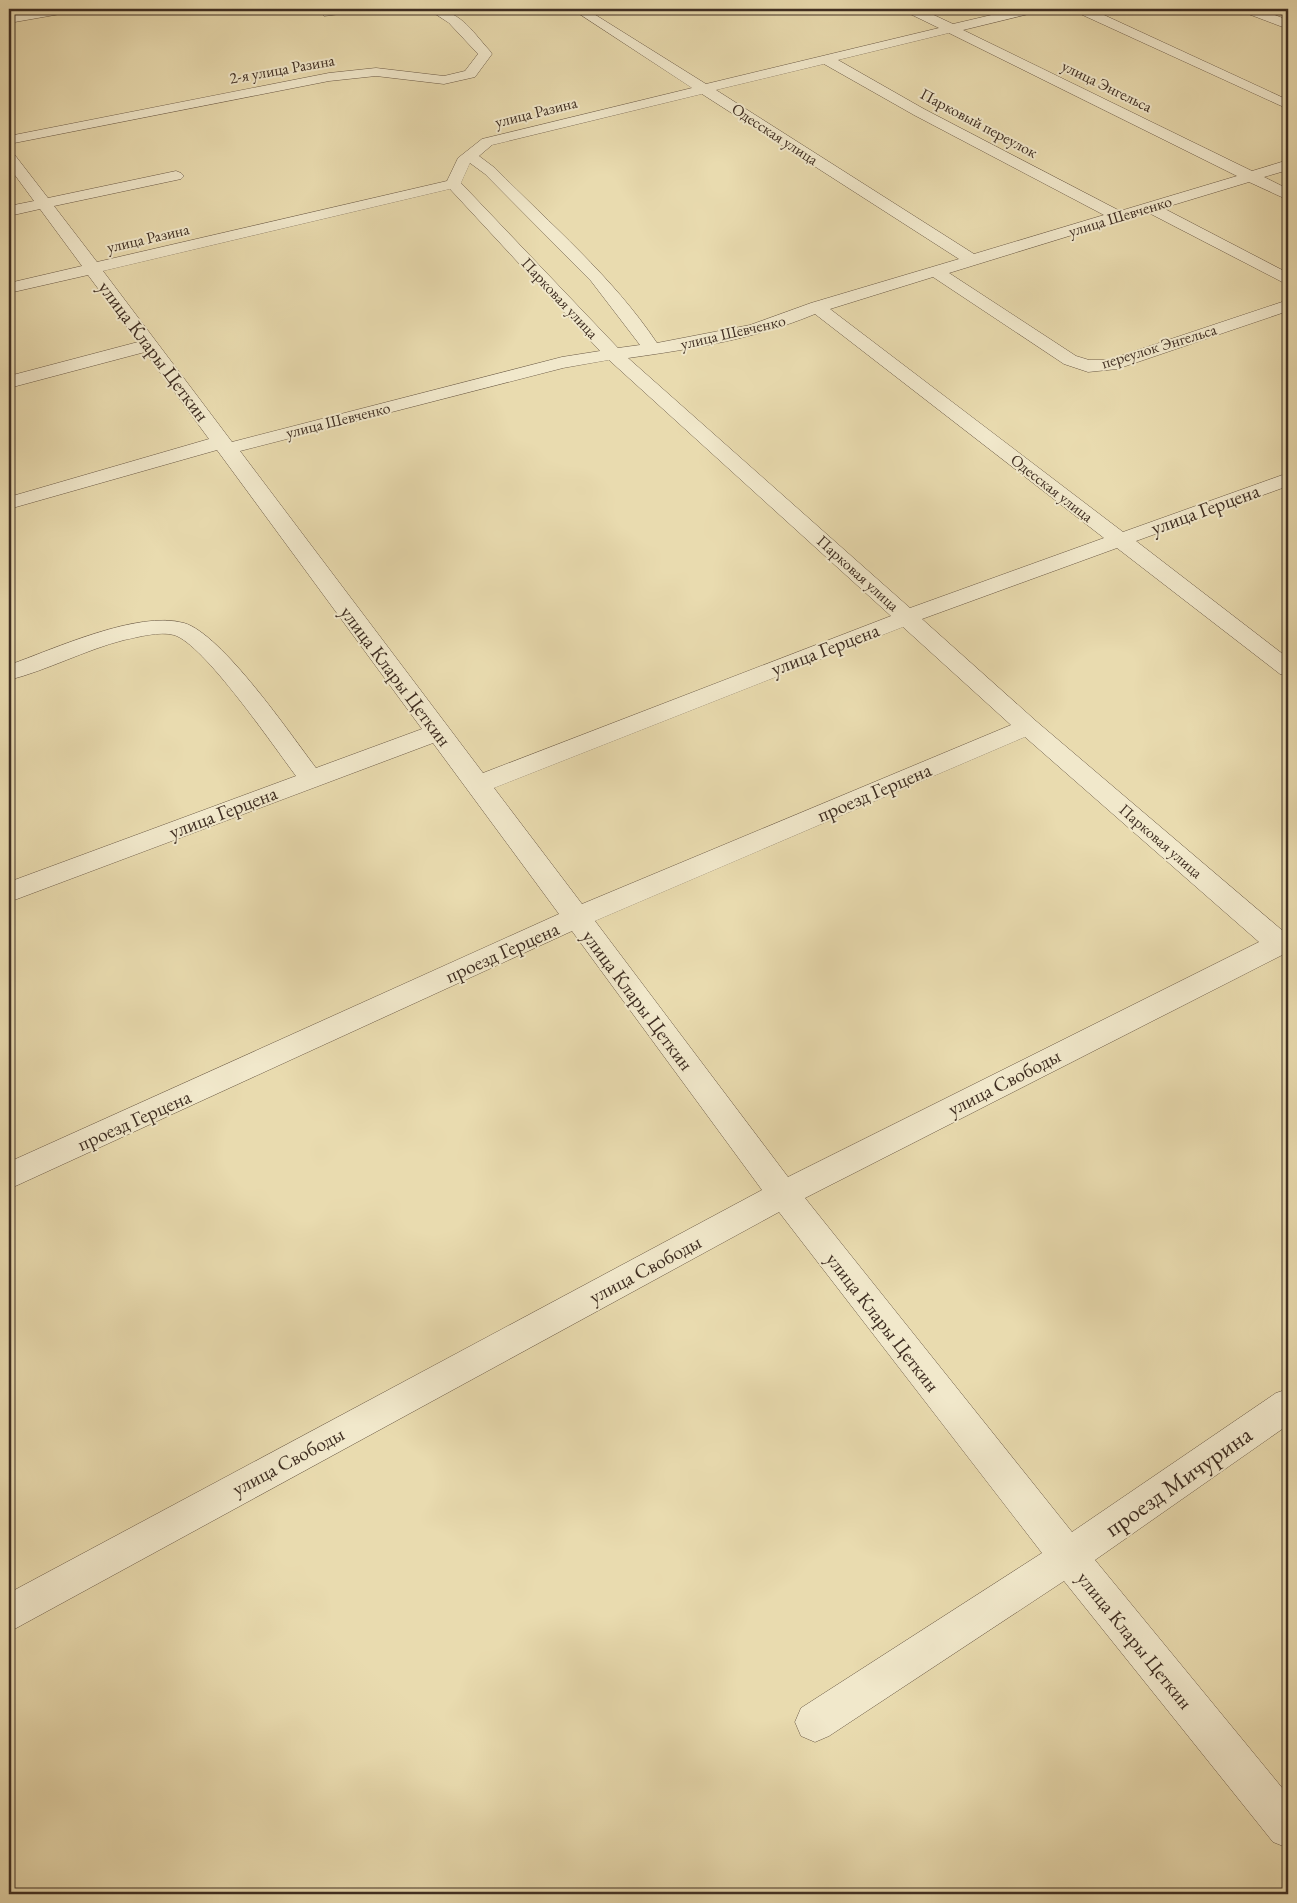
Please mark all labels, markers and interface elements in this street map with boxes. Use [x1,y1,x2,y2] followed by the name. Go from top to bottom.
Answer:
[228,49,337,89] street label: 2-я улица Разина
[1058,55,1156,117] street label: улица Энгельса
[917,83,1042,163] street label: Парковый переулок
[493,91,580,132] street label: улица Разина
[728,98,823,170] street label: Одесская улица
[1066,190,1174,242] street label: улица Шевченко
[105,218,192,258] street label: улица Разина
[517,253,604,344] street label: Парковая улица
[92,275,216,427] street label: улица Клары Цеткин
[679,310,788,354] street label: улица Шевченко
[1099,318,1220,373] street label: переулок Энгельса
[284,397,393,443] street label: улица Шевченко
[1006,449,1098,527] street label: Одесская улица
[1147,477,1263,541] street label: улица Герцена
[812,530,904,616] street label: Парковая улица
[334,600,458,752] street label: улица Клары Цеткин
[767,616,883,682] street label: улица Герцена
[813,756,935,828] street label: проезд Герцена
[165,779,281,845] street label: улица Герцена
[1115,799,1208,883] street label: Парковая улица
[441,915,563,989] street label: проезд Герцена
[576,924,700,1076] street label: улица Клары Цеткин
[943,1042,1065,1122] street label: улица Свободы
[73,1083,195,1157] street label: проезд Герцена
[584,1229,706,1309] street label: улица Свободы
[820,1247,946,1397] street label: улица Клары Цеткин
[1098,1418,1258,1543] street label: проезд Мичурина
[227,1421,349,1501] street label: улица Свободы
[1071,1566,1199,1714] street label: улица Клары Цеткин

